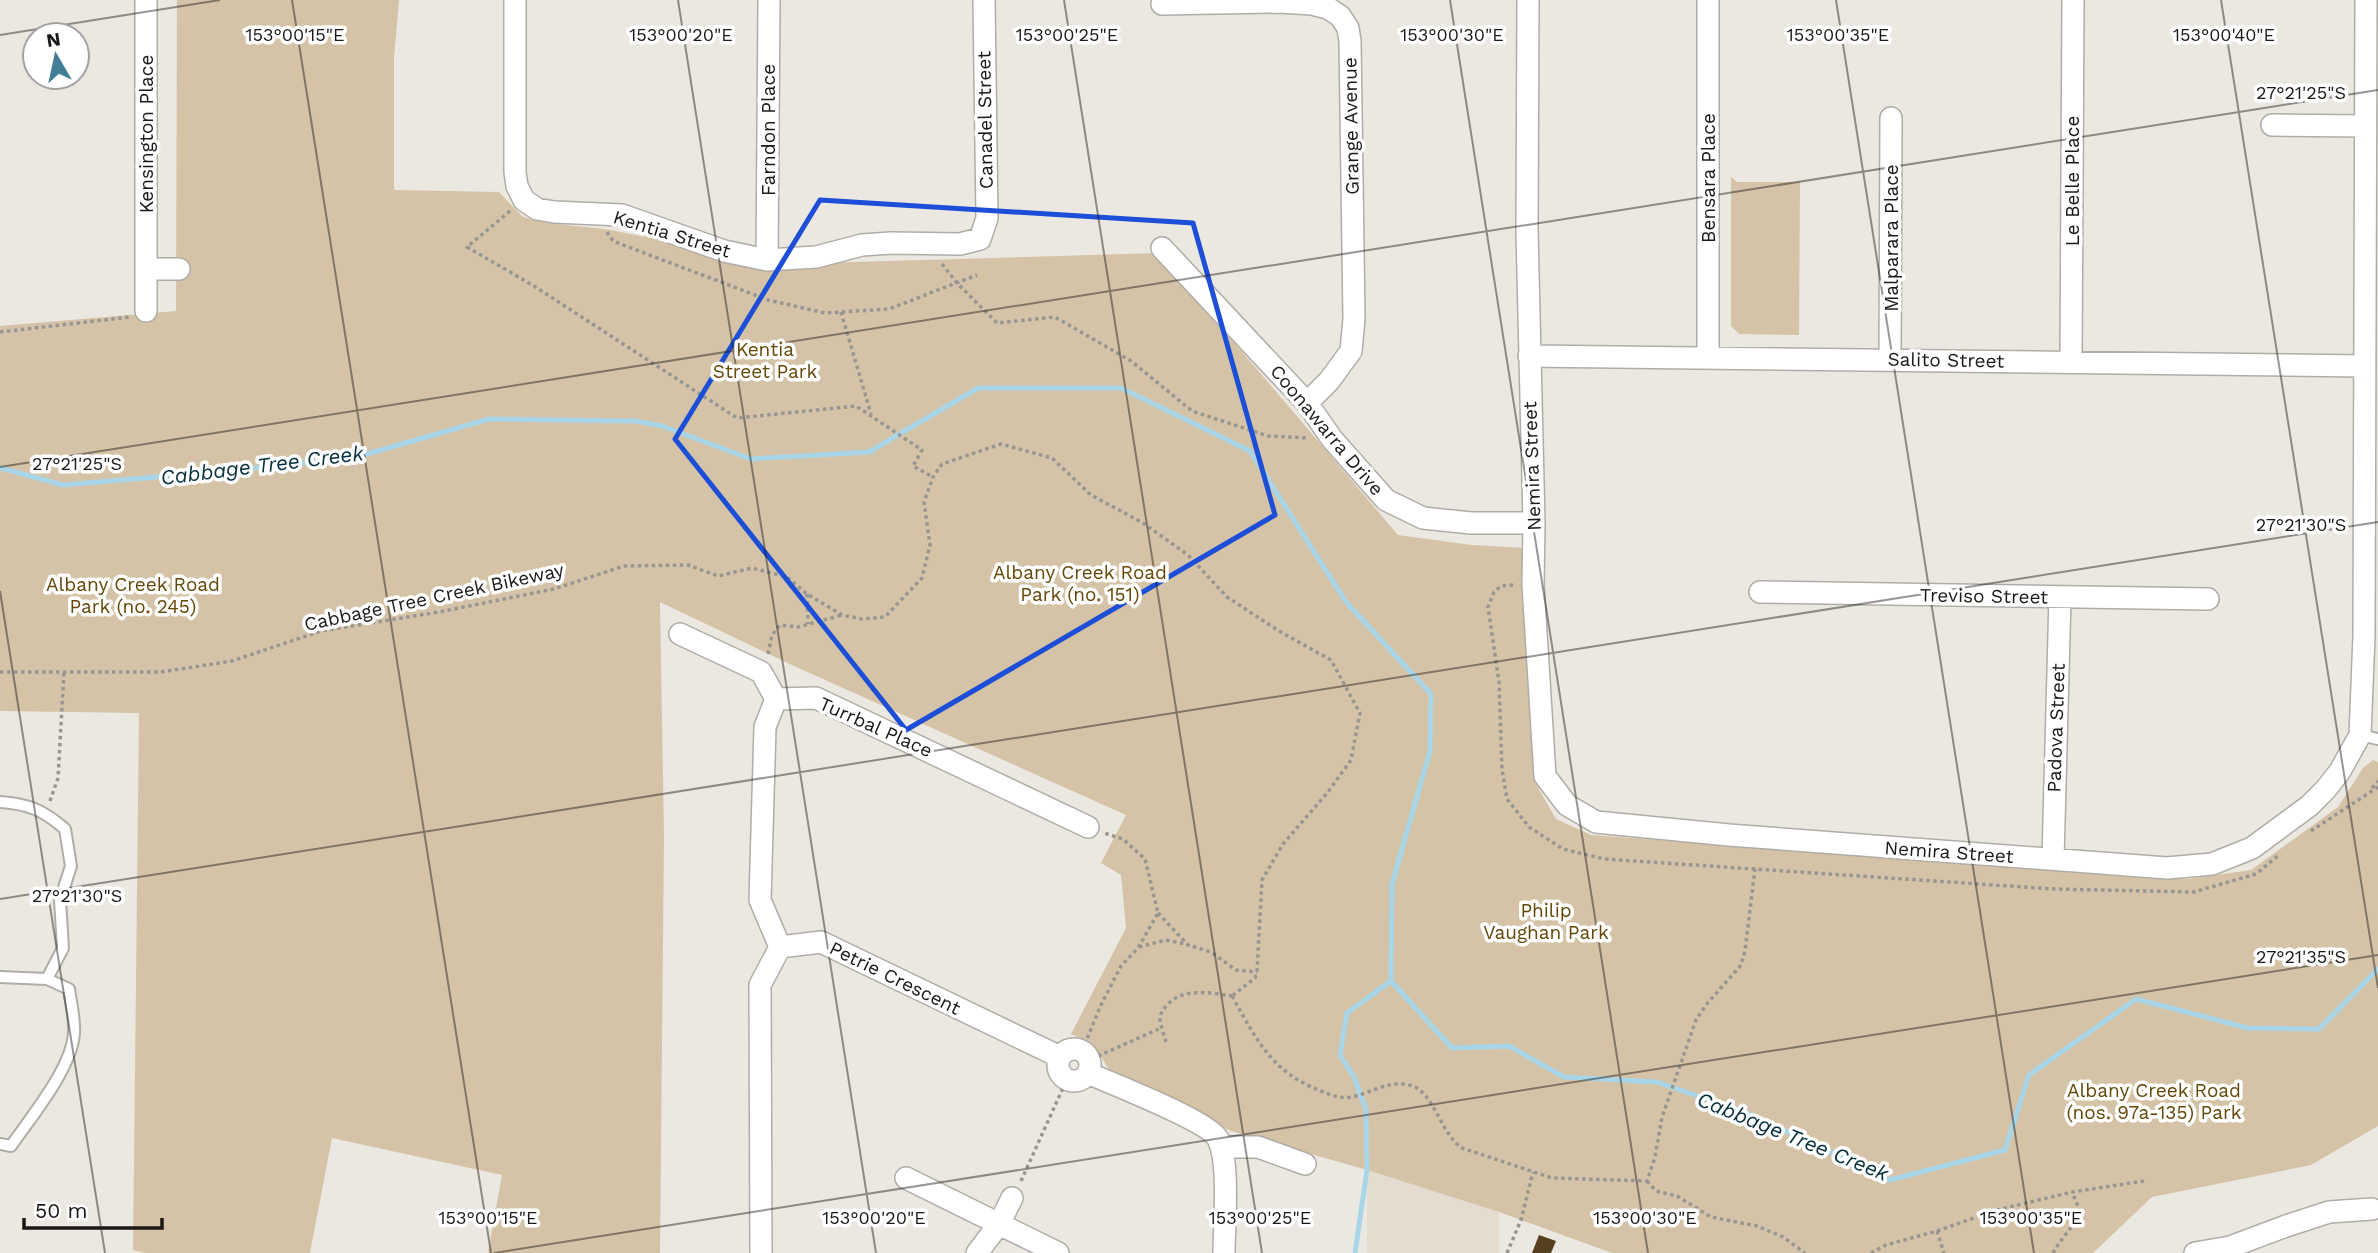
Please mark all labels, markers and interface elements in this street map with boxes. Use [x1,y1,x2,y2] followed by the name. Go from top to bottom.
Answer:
[21,21,91,91] north arrow
[245,24,345,45] text: 153°00'15"E
[629,24,733,45] text: 153°00'20"E
[1016,24,1118,45] text: 153°00'25"E
[1400,24,1504,45] text: 153°00'30"E
[1787,24,1889,45] text: 153°00'35"E
[2173,24,2275,45] text: 153°00'40"E
[45,27,62,52] text: N
[972,51,998,189] street label: Canadel Street
[135,55,158,213] street label: Kensington Place
[1338,57,1364,195] street label: Grange Avenue
[757,64,780,196] street label: Farndon Place
[2256,82,2346,103] text: 27°21'25"S
[1697,113,1720,243] street label: Bensara Place
[2061,116,2084,246] street label: Le Belle Place
[1880,164,1903,312] street label: Malparara Place
[611,205,733,263] street label: Kentia Street
[713,338,817,383] park label: Kentia Street Park
[1887,347,2005,373] street label: Salito Street
[1266,360,1388,500] street label: Coonawarra Drive
[1518,401,1546,531] street label: Nemira Street
[159,440,365,490] water label: Cabbage Tree Creek
[32,453,122,474] text: 27°21'25"S
[2256,514,2346,535] text: 27°21'30"S
[302,558,566,636] street label: Cabbage Tree Creek Bikeway
[993,561,1167,606] park label: Albany Creek Road Park (no. 151)
[46,573,220,618] park label: Albany Creek Road Park (no. 245)
[1920,583,2048,609] street label: Treviso Street
[2042,663,2070,793] street label: Padova Street
[816,692,936,762] street label: Turrbal Place
[1884,836,2014,868] street label: Nemira Street
[32,885,122,906] text: 27°21'30"S
[1483,899,1609,944] park label: Philip Vaughan Park
[826,936,964,1020] street label: Petrie Crescent
[2256,946,2346,967] text: 27°21'35"S
[2066,1079,2242,1124] park label: Albany Creek Road (nos. 97a-135) Park
[1694,1086,1893,1186] water label: Cabbage Tree Creek
[24,1186,163,1230] scale bar
[35,1198,87,1223] text: 50 m
[438,1207,538,1228] text: 153°00'15"E
[822,1207,926,1228] text: 153°00'20"E
[1209,1207,1311,1228] text: 153°00'25"E
[1593,1207,1697,1228] text: 153°00'30"E
[1980,1207,2082,1228] text: 153°00'35"E

